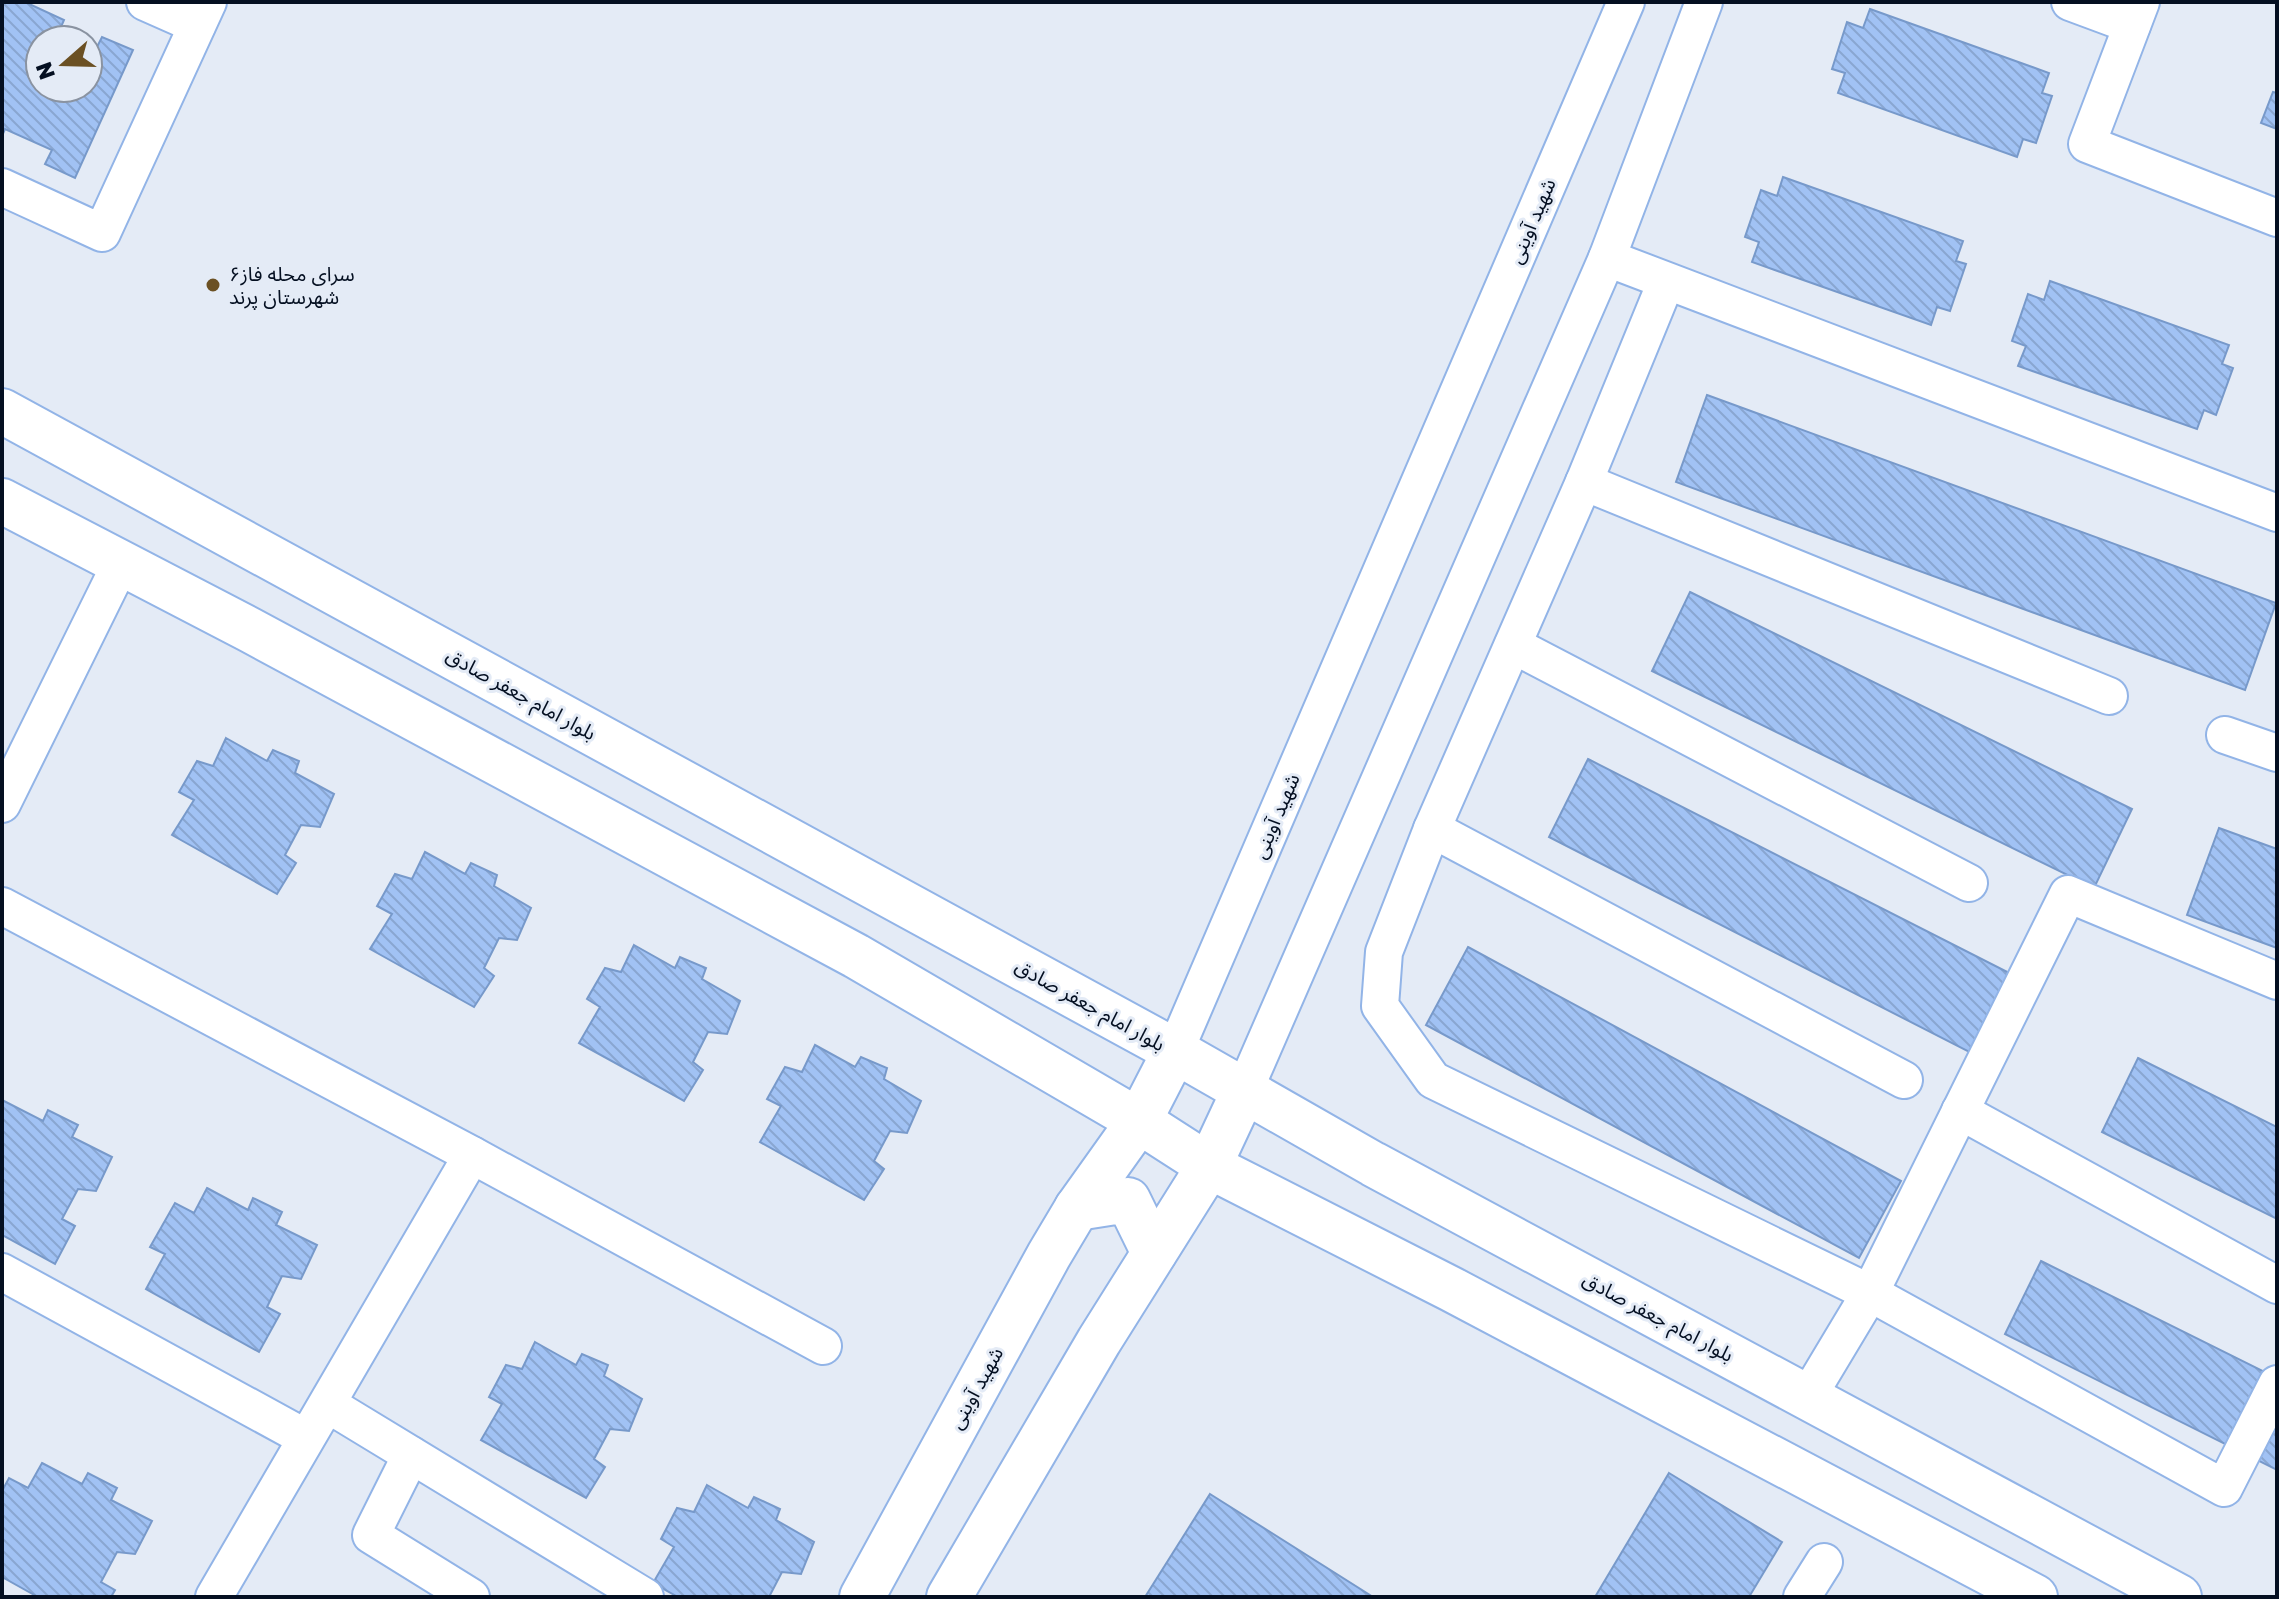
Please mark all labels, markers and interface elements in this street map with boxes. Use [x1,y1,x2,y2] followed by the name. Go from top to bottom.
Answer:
[24,24,104,104] north arrow
[29,59,60,83] text: N
[1502,174,1561,267] street label: شهید آوینی
[229,261,355,310] place label: سرای محله فاز۶ شهرستان پرند
[204,276,222,294] marker: سرای محله فاز۶ شهرستان پرند
[440,642,601,748] street label: بلوار امام جعفر صادق
[1246,769,1305,862] street label: شهید آوینی
[1009,953,1170,1059] street label: بلوار امام جعفر صادق
[1577,1266,1738,1370] street label: بلوار امام جعفر صادق
[943,1342,1008,1433] street label: شهید آوینی

